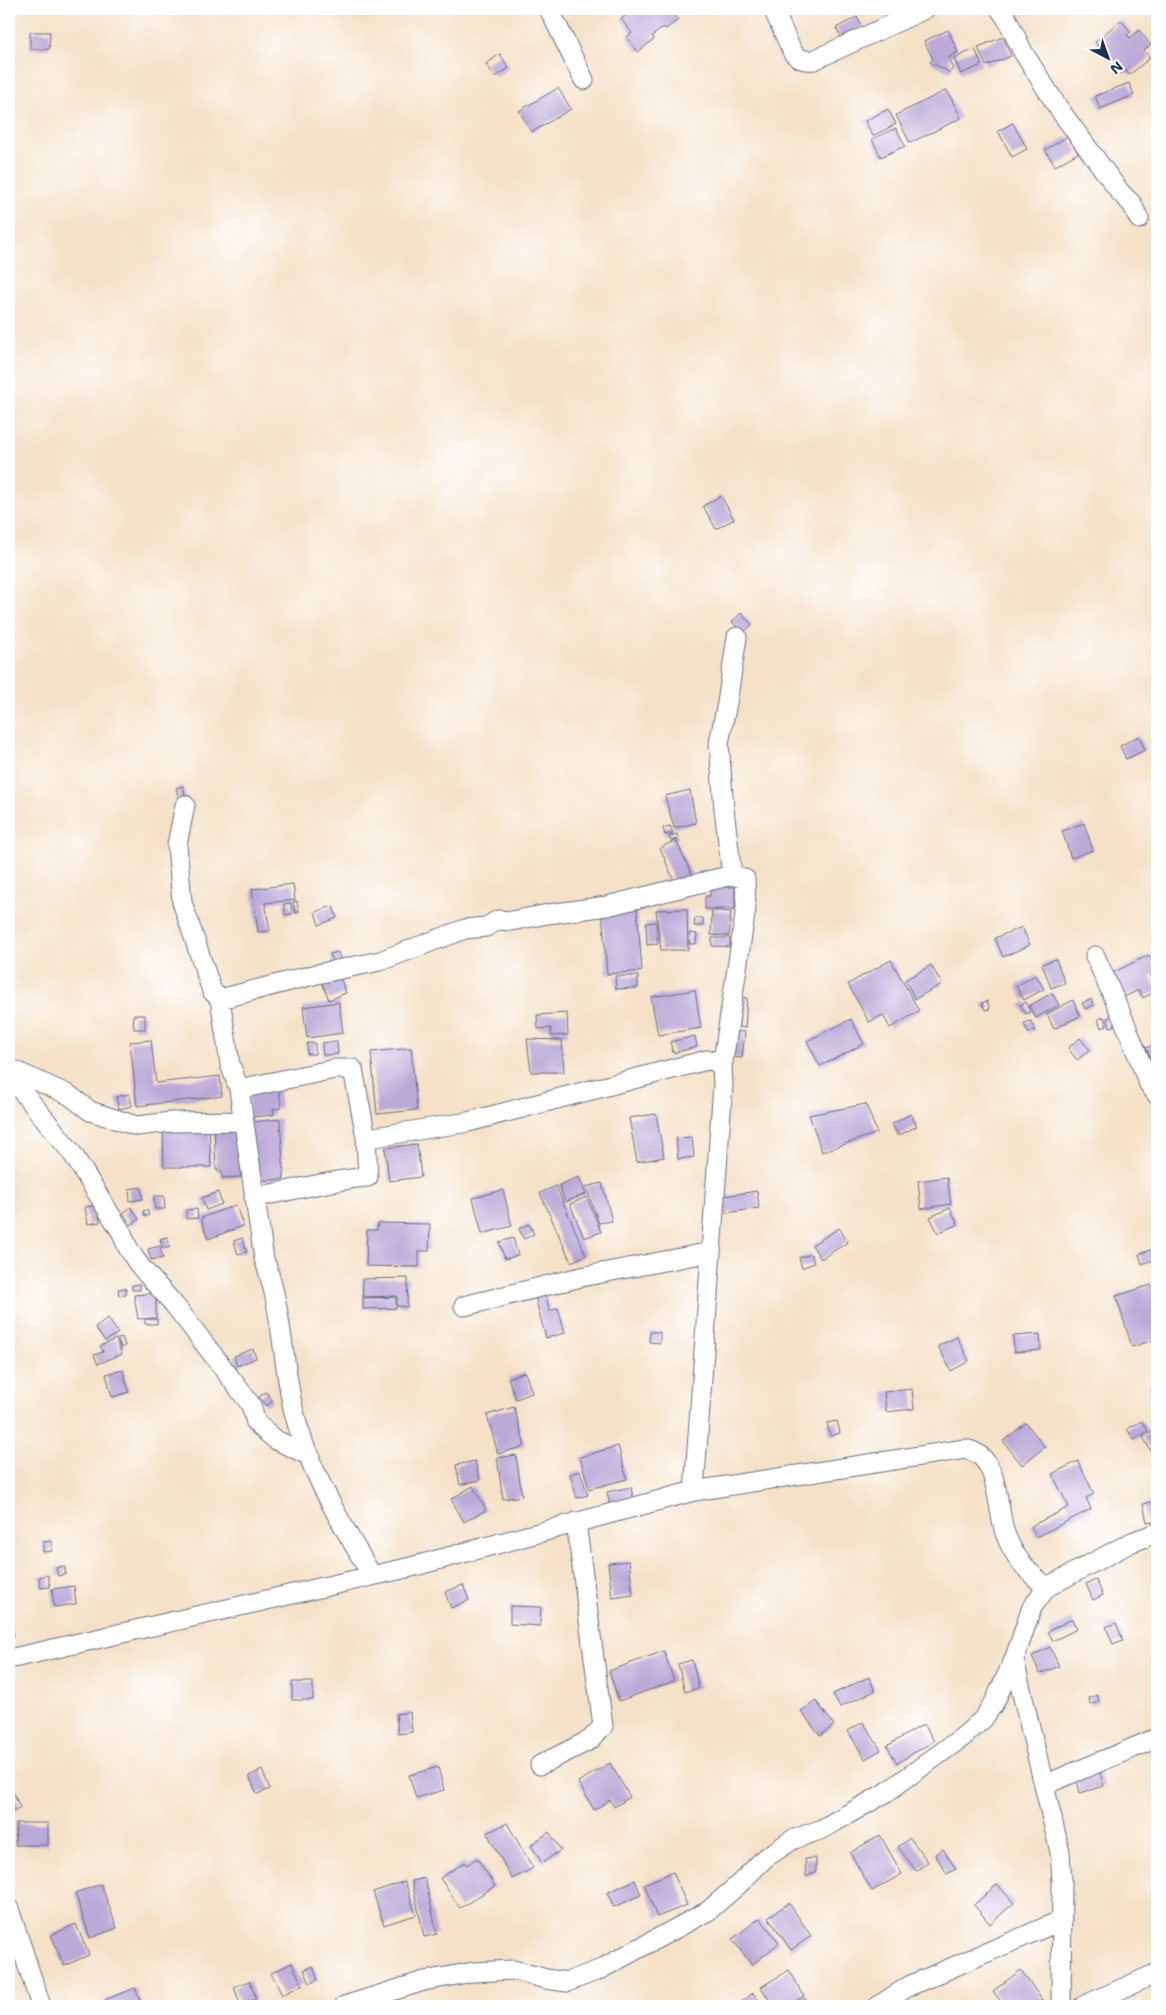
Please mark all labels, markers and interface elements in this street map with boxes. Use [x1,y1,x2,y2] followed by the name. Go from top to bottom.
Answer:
[1084,32,1134,82] north arrow
[1106,57,1127,78] text: N

